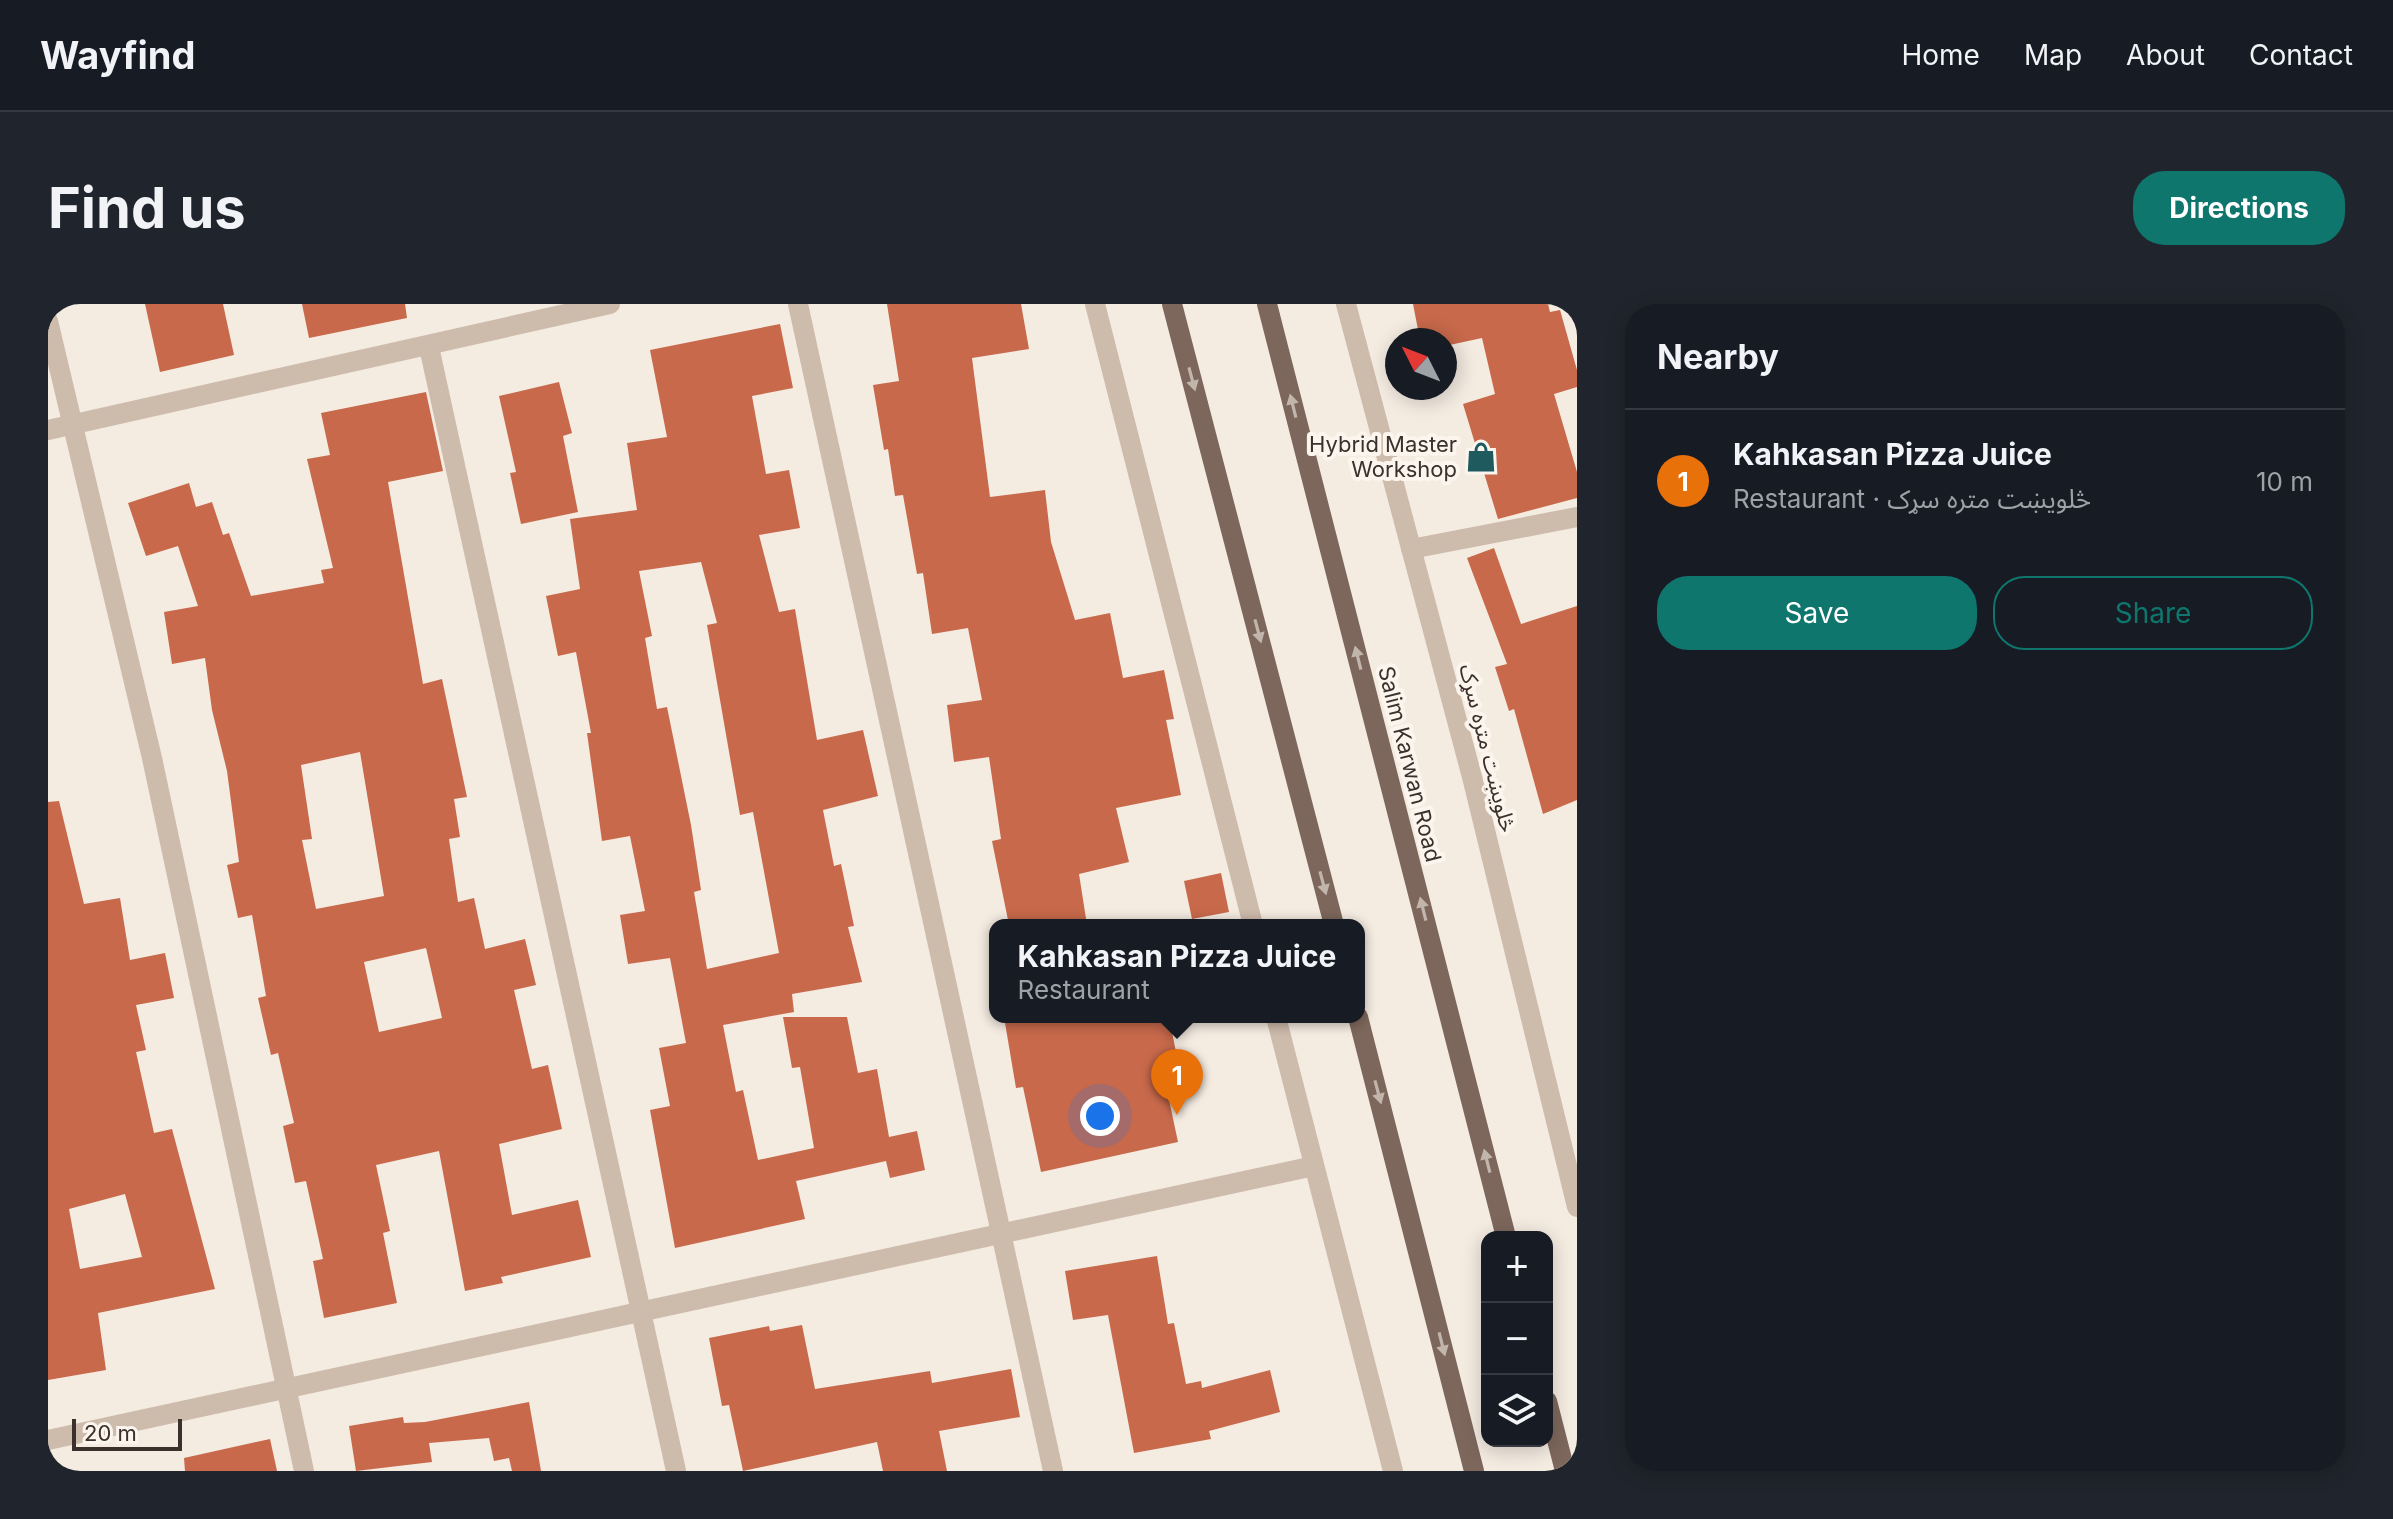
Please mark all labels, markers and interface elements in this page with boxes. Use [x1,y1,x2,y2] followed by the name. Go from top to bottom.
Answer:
[40,32,195,78] text: Wayfind
[1901,38,1980,72] text: Home
[2024,38,2082,72] text: Map
[2126,38,2205,72] text: About
[2249,38,2353,72] text: Contact
[2133,171,2345,245] button: Directions
[48,174,246,242] text: Find us
[1385,328,1457,400] north arrow
[1657,336,1779,377] text: Nearby
[1186,367,1198,392] one-way arrow
[1287,393,1299,418] one-way arrow
[1309,431,1457,482] place label: Hybrid Master Workshop
[1733,436,2052,472] text: Kahkasan Pizza Juice
[1464,440,1498,474] shop icon: Hybrid Master Workshop
[1677,466,1689,497] text: 1
[2256,466,2313,497] text: 10 m
[1733,483,2091,514] text: Restaurant · څلویښت متره سړک
[1657,576,1977,650] button: Save
[1993,576,2313,650] button: Share
[1252,619,1264,644] one-way arrow
[1352,645,1364,670] one-way arrow
[1455,661,1521,835] street label: څلویښت متره سړک
[1373,663,1447,865] street label: Salim Karwan Road
[1318,870,1330,895] one-way arrow
[1416,897,1428,922] one-way arrow
[989,919,1365,1023] popup
[1018,938,1336,974] text: Kahkasan Pizza Juice
[1018,974,1150,1005] text: Restaurant
[1151,1049,1203,1115] pin: 1
[1372,1080,1384,1105] one-way arrow
[1080,1096,1120,1136] your location
[1481,1149,1493,1174] one-way arrow
[1481,1231,1553,1447] map controls
[1481,1231,1553,1303] button: +
[1481,1303,1553,1375] button: −
[1437,1332,1449,1357] one-way arrow
[1481,1375,1553,1447] button: layers
[72,1415,182,1451] scale bar
[84,1420,137,1446] text: 20 m

